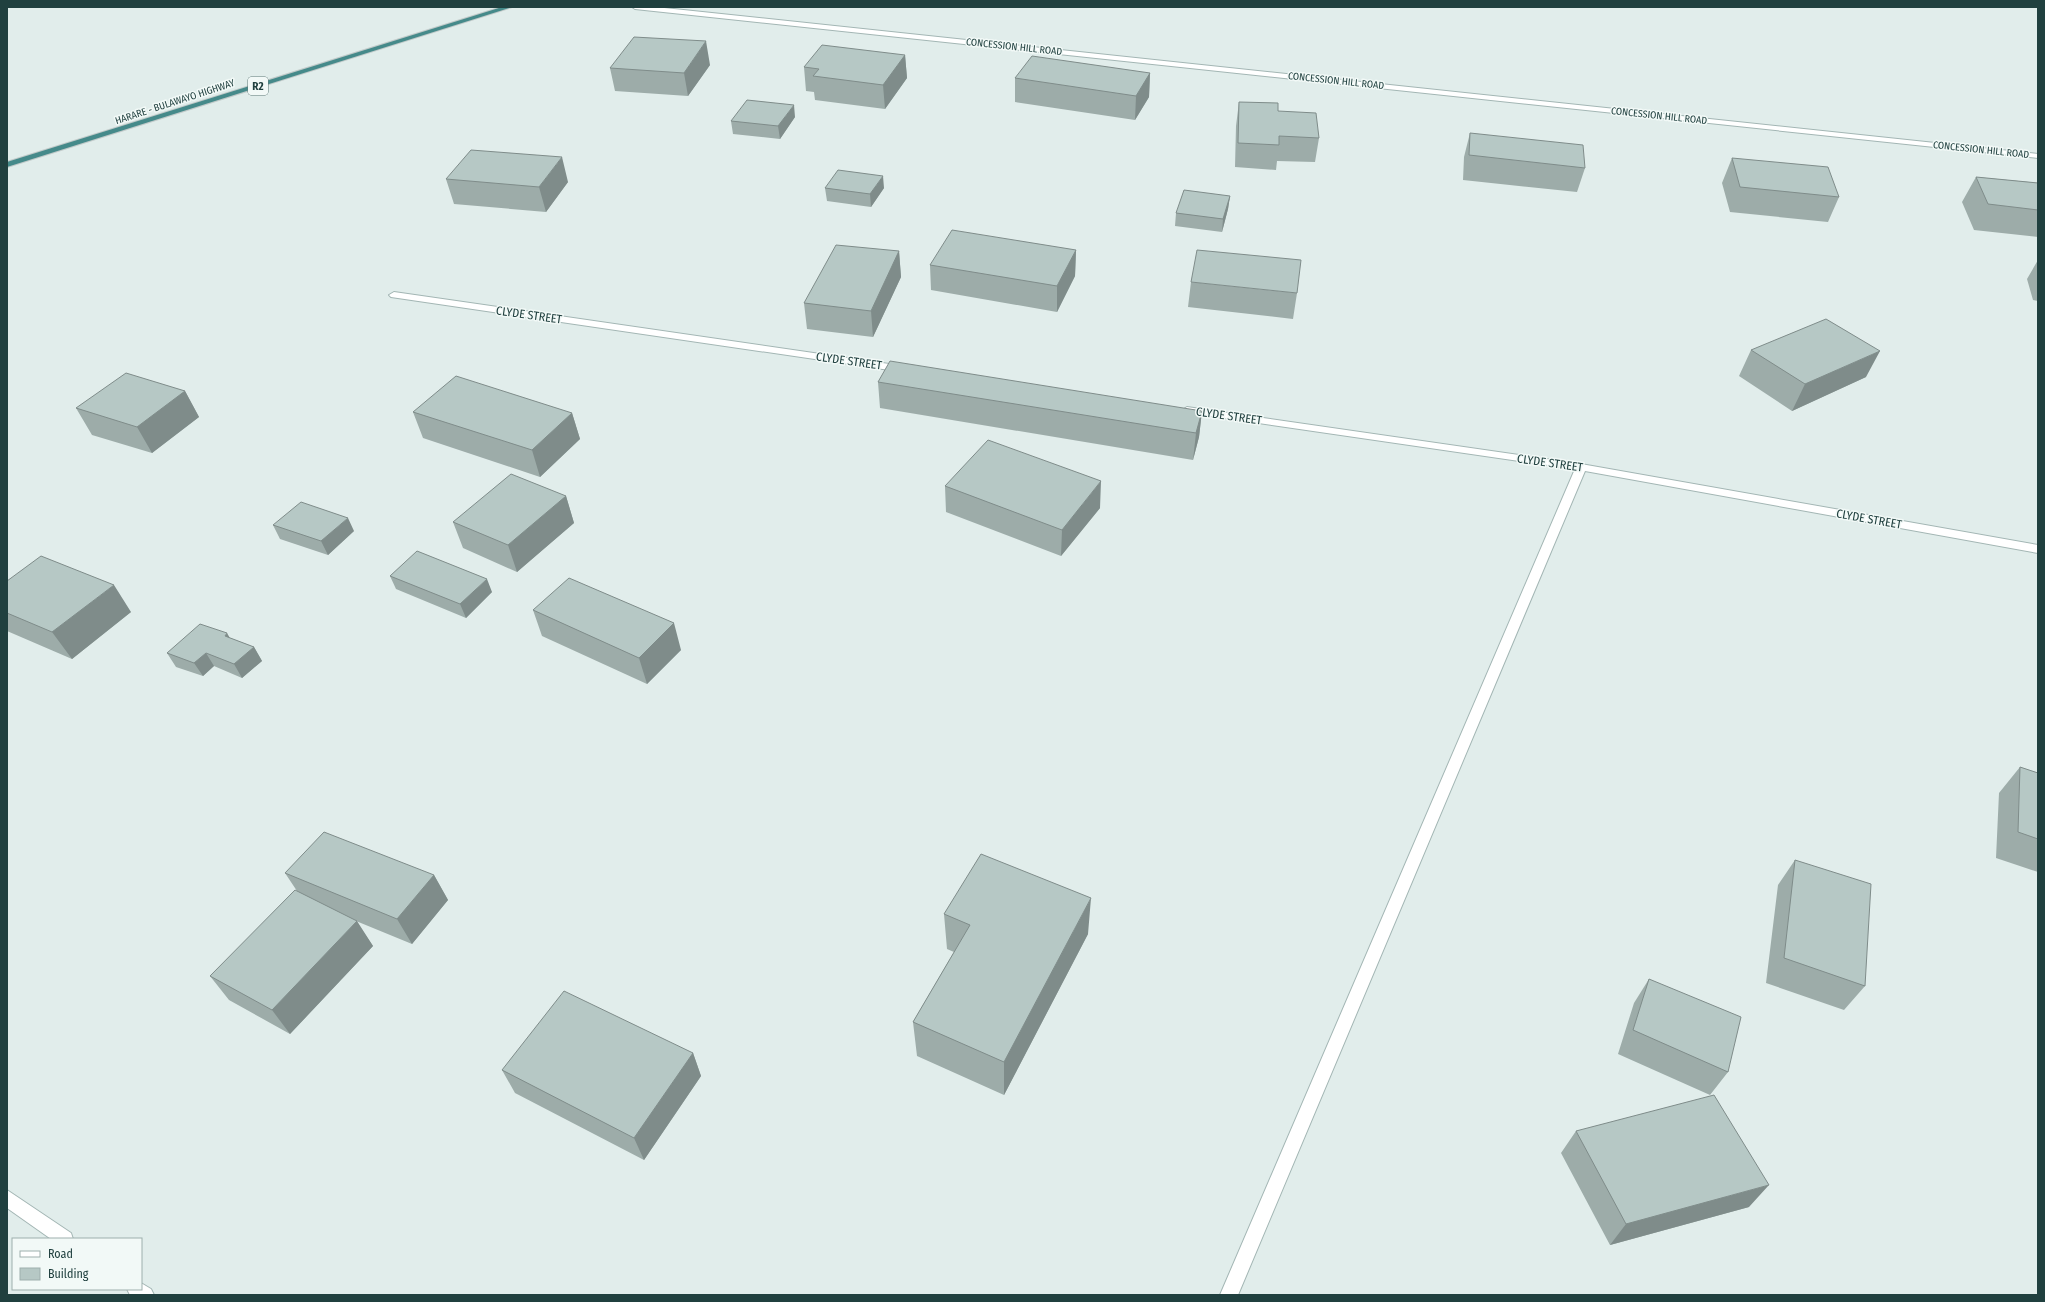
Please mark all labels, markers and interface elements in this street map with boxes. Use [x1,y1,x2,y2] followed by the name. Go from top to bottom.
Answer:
[965,36,1063,58] street label: CONCESSION HILL ROAD
[1287,70,1385,92] street label: CONCESSION HILL ROAD
[114,77,236,127] street label: HARARE - BULAWAYO HIGHWAY
[248,77,268,95] road number: R2
[1610,105,1708,127] street label: CONCESSION HILL ROAD
[1932,139,2030,161] street label: CONCESSION HILL ROAD
[495,303,563,327] street label: CLYDE STREET
[815,349,883,373] street label: CLYDE STREET
[1195,404,1263,428] street label: CLYDE STREET
[1516,451,1584,475] street label: CLYDE STREET
[1835,506,1903,532] street label: CLYDE STREET
[12,1238,142,1290] legend
[48,1247,73,1261] text: Road
[48,1267,89,1281] text: Building

